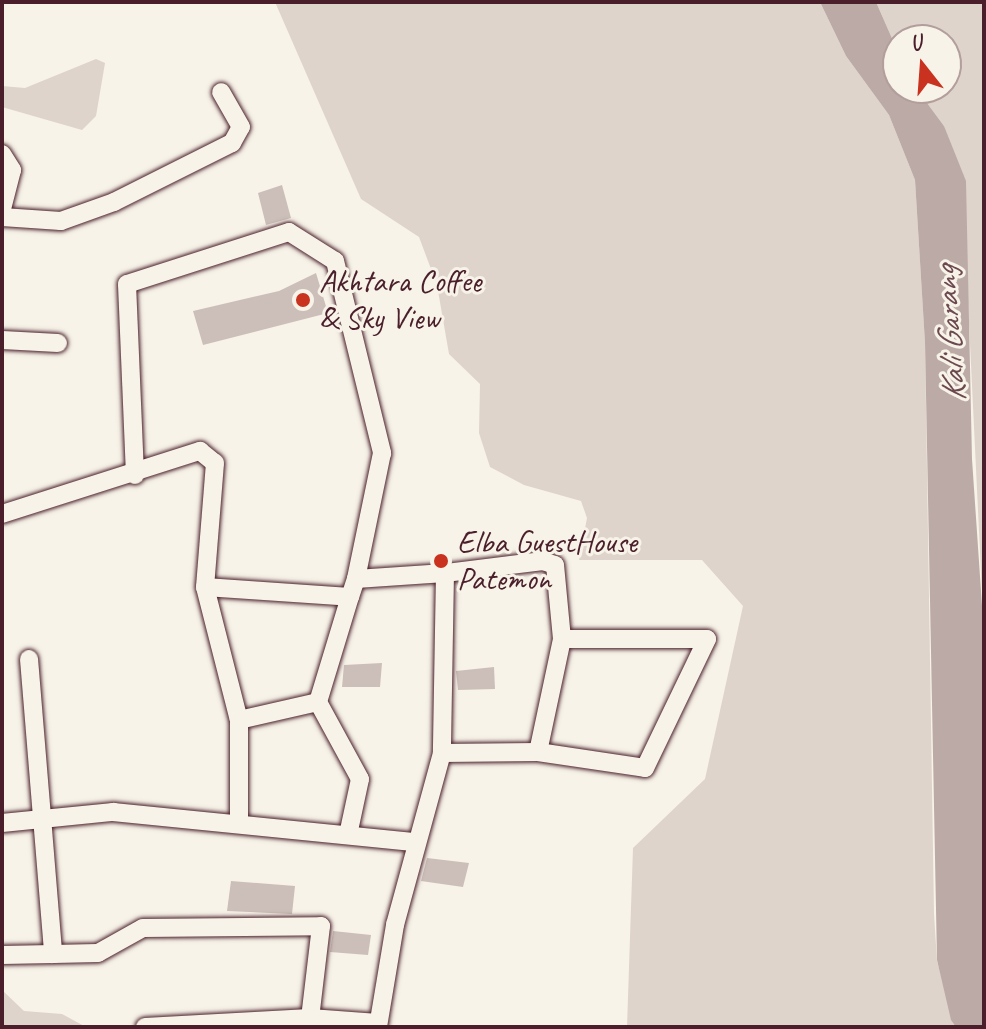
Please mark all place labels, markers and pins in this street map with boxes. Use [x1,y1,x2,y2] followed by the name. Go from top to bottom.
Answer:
[319,263,481,338] place label: Akhtara Coffee & Sky View
[294,291,312,309] marker: Akhtara Coffee & Sky View
[457,524,637,599] place label: Elba GuestHouse Patemon
[432,552,450,570] marker: Elba GuestHouse Patemon

